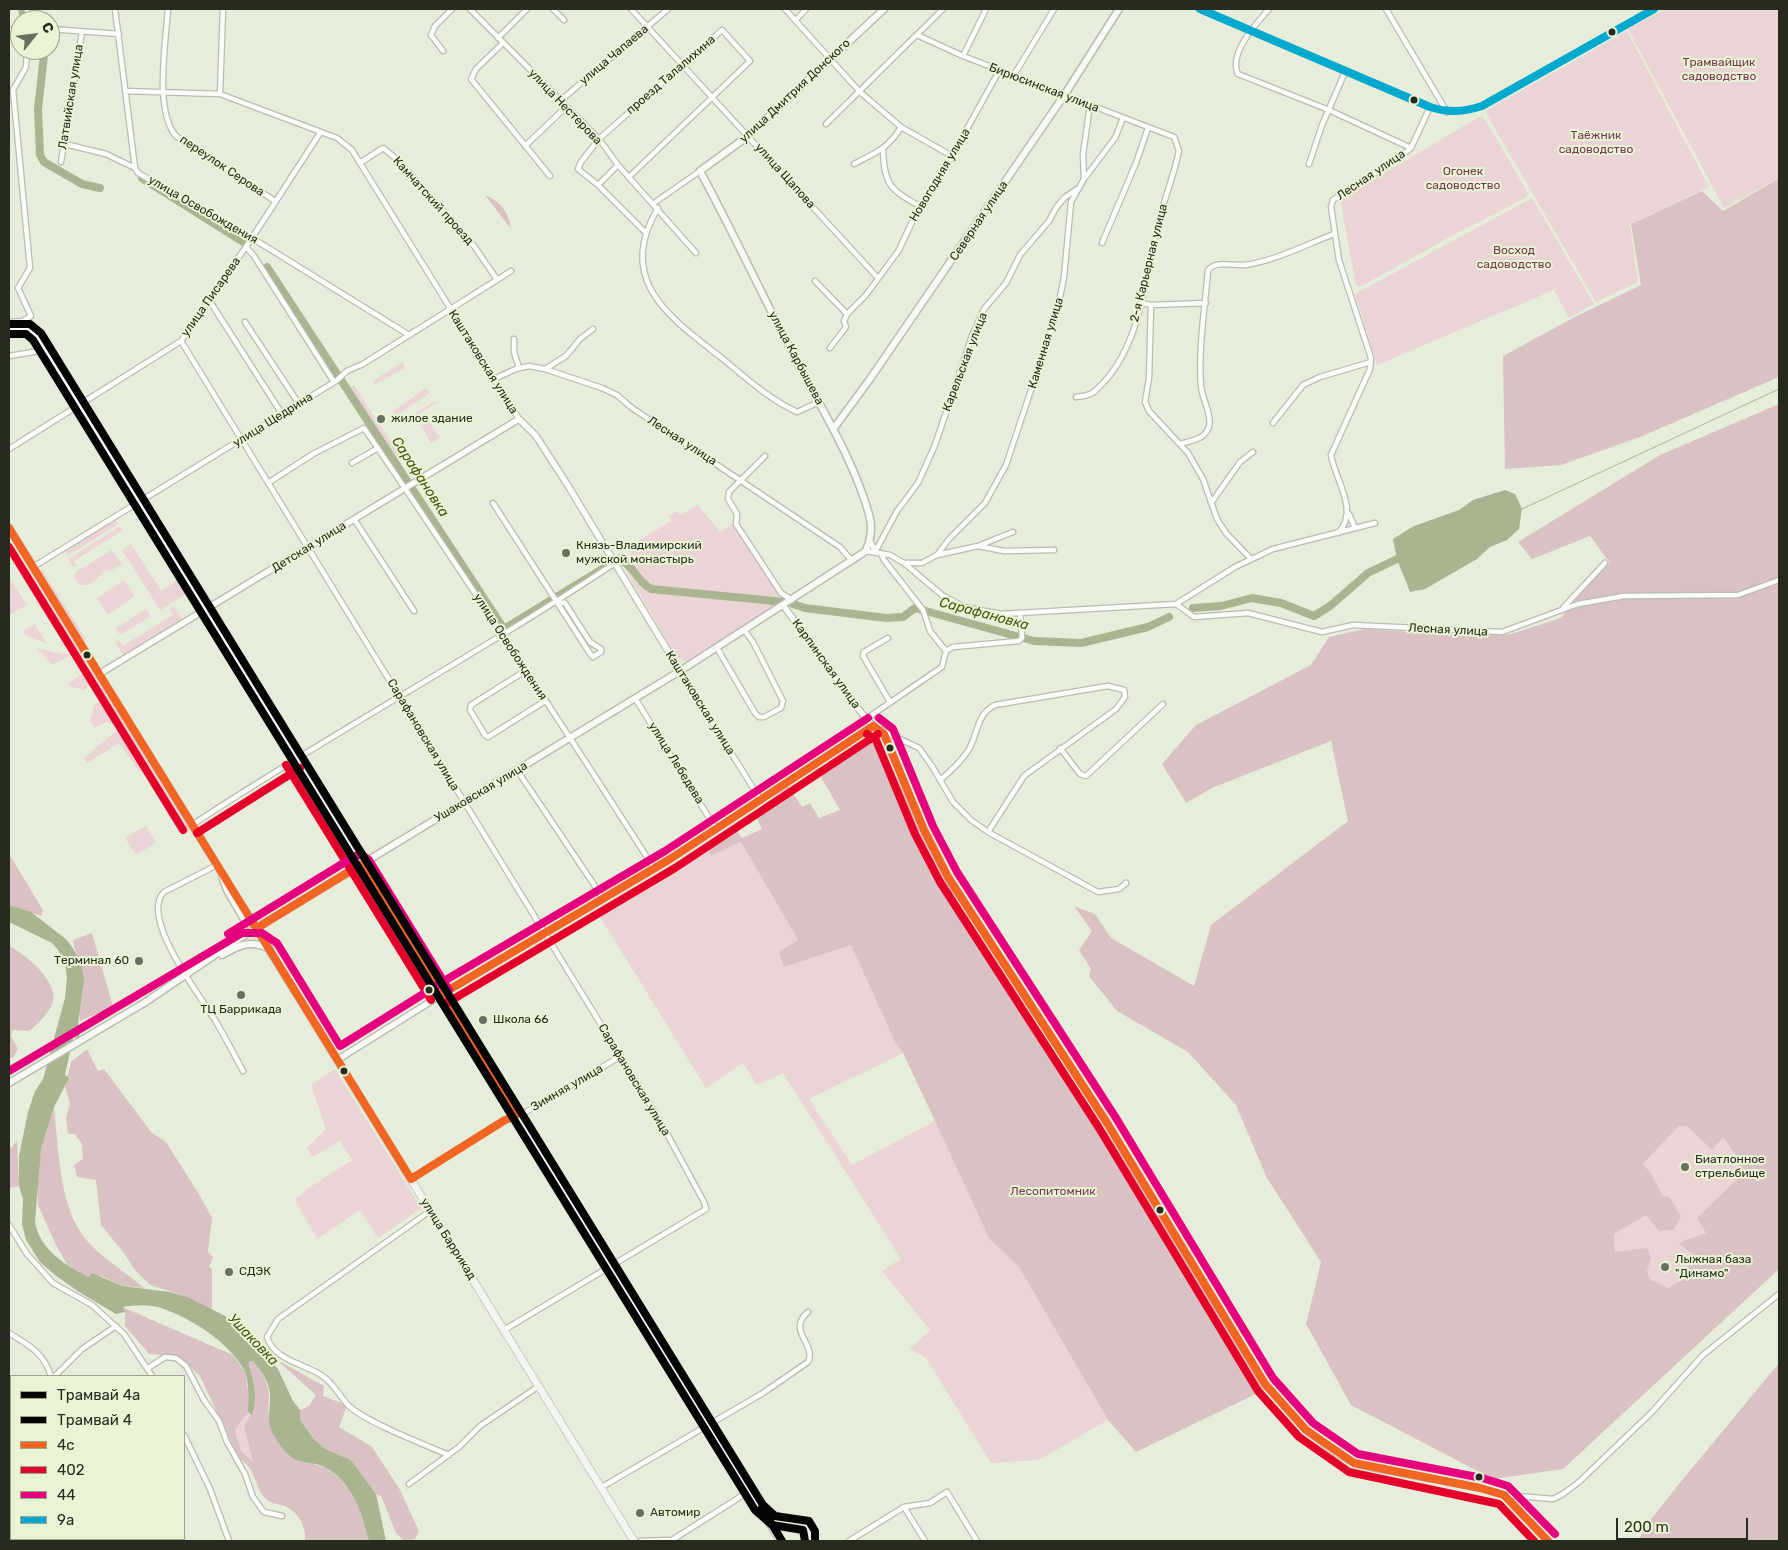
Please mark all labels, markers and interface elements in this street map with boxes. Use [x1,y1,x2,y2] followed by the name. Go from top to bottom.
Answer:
[10,10,60,60] north arrow
[38,20,57,36] text: С
[577,22,651,88] street label: улица Чапаева
[1607,27,1617,37] unlabelled marker
[624,32,718,118] street label: проезд Талалихина
[737,36,853,146] street label: улица Дмитрия Донского
[56,43,86,151] street label: Латвийская улица
[1682,56,1756,84] park label: Трамвайщик садоводство
[987,60,1101,116] street label: Бирюсинская улица
[525,66,605,148] street label: улица Нестерова
[1409,95,1419,105] unlabelled marker
[907,126,973,224] street label: Новогодняя улица
[1559,129,1633,157] park label: Таёжник садоводство
[177,132,267,200] street label: переулок Серова
[752,140,818,212] street label: улица Щапова
[1334,147,1408,203] street label: Лесная улица
[390,154,476,248] street label: Камчатский проезд
[1426,165,1500,193] park label: Огонек садоводство
[146,173,260,247] street label: улица Освобождения
[947,178,1011,264] street label: Северная улица
[1127,202,1171,324] street label: 2-я Карьерная улица
[1477,244,1551,272] park label: Восход садоводство
[178,254,244,340] street label: улица Писарева
[1025,296,1067,390] street label: Каменная улица
[445,307,521,417] street label: Каштаковская улица
[765,309,827,407] street label: улица Карбышева
[940,311,990,413] street label: Карельская улица
[230,390,316,450] street label: улица Щедрина
[391,412,473,426] place label: жилое здание
[375,413,387,425] marker: жилое здание
[645,413,719,469] street label: Лесная улица
[388,434,452,520] water label: Сарафановка
[269,518,349,576] street label: Детская улица
[576,539,702,567] place label: Князь-Владимирский мужской монастырь
[560,547,572,559] marker: Князь-Владимирский мужской монастырь
[470,591,550,703] street label: улица Освобождения
[937,594,1031,634] water label: Сарафановка
[789,617,863,711] street label: Карпинская улица
[1408,621,1488,639] street label: Лесная улица
[662,648,738,758] street label: Каштаковская улица
[82,650,92,660] unlabelled marker
[384,676,462,794] street label: Сарафановская улица
[645,719,707,807] street label: улица Лебедева
[885,743,895,753] unlabelled marker
[432,759,530,825] street label: Ушаковская улица
[54,954,129,968] place label: Терминал 60
[133,955,145,967] marker: Терминал 60
[424,985,434,995] unlabelled marker
[235,989,247,1001] marker: ТЦ Баррикада
[200,1003,282,1017] place label: ТЦ Баррикада
[493,1013,548,1027] place label: Школа 66
[477,1014,489,1026] marker: Школа 66
[595,1021,673,1139] street label: Сарафановская улица
[528,1062,606,1114] street label: Зимняя улица
[339,1066,349,1076] unlabelled marker
[1695,1153,1765,1181] place label: Биатлонное стрельбище
[1679,1161,1691,1173] marker: Биатлонное стрельбище
[1010,1185,1096,1199] park label: Лесопитомник
[417,1195,479,1283] street label: улица Баррикад
[1155,1205,1165,1215] unlabelled marker
[1675,1253,1751,1281] place label: Лыжная база "Динамо"
[1659,1261,1671,1273] marker: Лыжная база "Динамо"
[239,1265,271,1279] place label: СДЭК
[223,1266,235,1278] marker: СДЭК
[224,1311,282,1369] water label: Ушаковка
[10,1375,185,1540] legend
[57,1386,140,1404] text: Трамвай 4a
[57,1411,132,1429] text: Трамвай 4
[57,1436,75,1454] text: 4с
[57,1461,85,1479] text: 402
[1474,1472,1484,1482] unlabelled marker
[57,1486,76,1504] text: 44
[650,1506,700,1520] place label: Автомир
[634,1507,646,1519] marker: Автомир
[1618,1508,1750,1540] scale bar
[57,1511,74,1529] text: 9а
[1624,1518,1669,1536] text: 200 m

